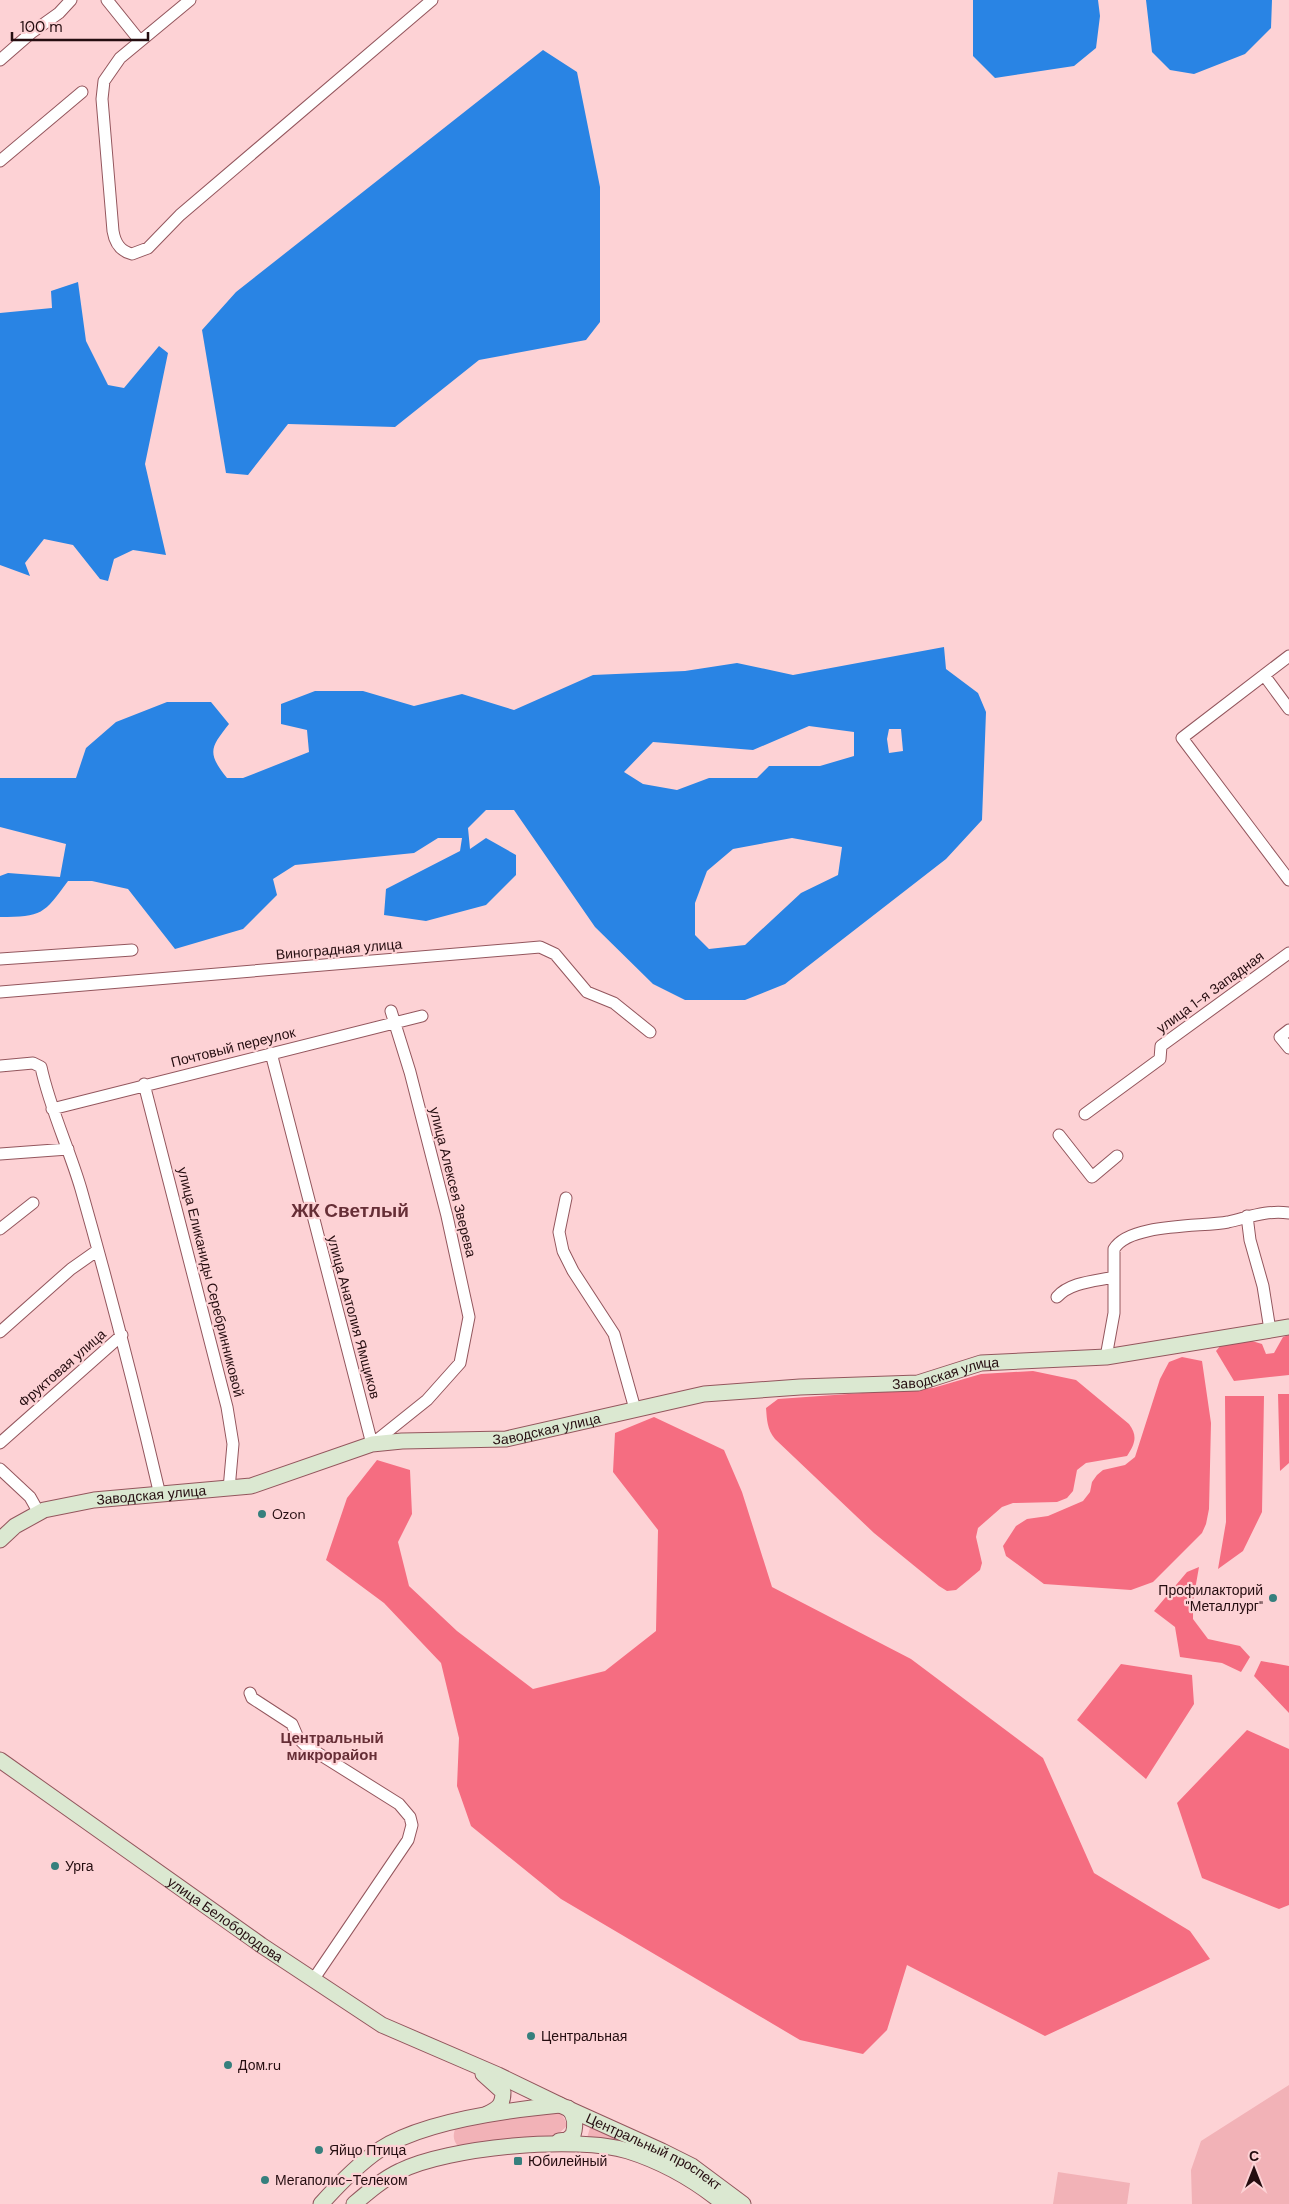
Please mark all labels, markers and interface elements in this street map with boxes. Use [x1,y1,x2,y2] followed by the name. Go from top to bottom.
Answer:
[12,10,149,42] scale bar
[20,17,63,37] text: 100 m
[275,934,403,963] street label: Виноградная улица
[1153,947,1267,1037] street label: улица 1-я Западная
[169,1023,298,1071] street label: Почтовый переулок
[426,1105,480,1259] street label: улица Алексея Зверева
[174,1165,248,1399] street label: улица Еликаниды Серебринниковой
[290,1198,409,1223] district label: ЖК Светлый
[324,1233,384,1401] street label: улица Анатолия Ямщиков
[14,1325,110,1411] street label: Фруктовая улица
[892,1353,1000,1393] street label: Заводская улица
[492,1409,602,1448] street label: Заводская улица
[95,1481,207,1509] street label: Заводская улица
[272,1505,306,1523] place label: Ozon
[256,1508,268,1520] marker: Ozon
[1158,1581,1263,1615] place label: Профилакторий "Металлург"
[1267,1592,1279,1604] marker: Профилакторий "Металлург"
[280,1728,384,1765] district label: Центральный микрорайон
[65,1857,94,1875] place label: Урга
[49,1860,61,1872] marker: Урга
[164,1873,287,1966] street label: улица Белобородова
[541,2027,627,2045] place label: Центральная
[525,2030,537,2042] marker: Центральная
[238,2056,281,2074] place label: Дом.ru
[222,2059,234,2071] marker: Дом.ru
[583,2109,726,2194] street label: Центральный проспект
[329,2141,407,2159] place label: Яйцо Птица
[313,2144,325,2156] marker: Яйцо Птица
[1229,2144,1279,2194] north arrow
[1249,2147,1259,2165] text: С
[528,2152,607,2170] place label: Юбилейный
[512,2155,524,2167] marker: Юбилейный
[275,2171,408,2189] place label: Мегаполис-Телеком
[259,2174,271,2186] marker: Мегаполис-Телеком

